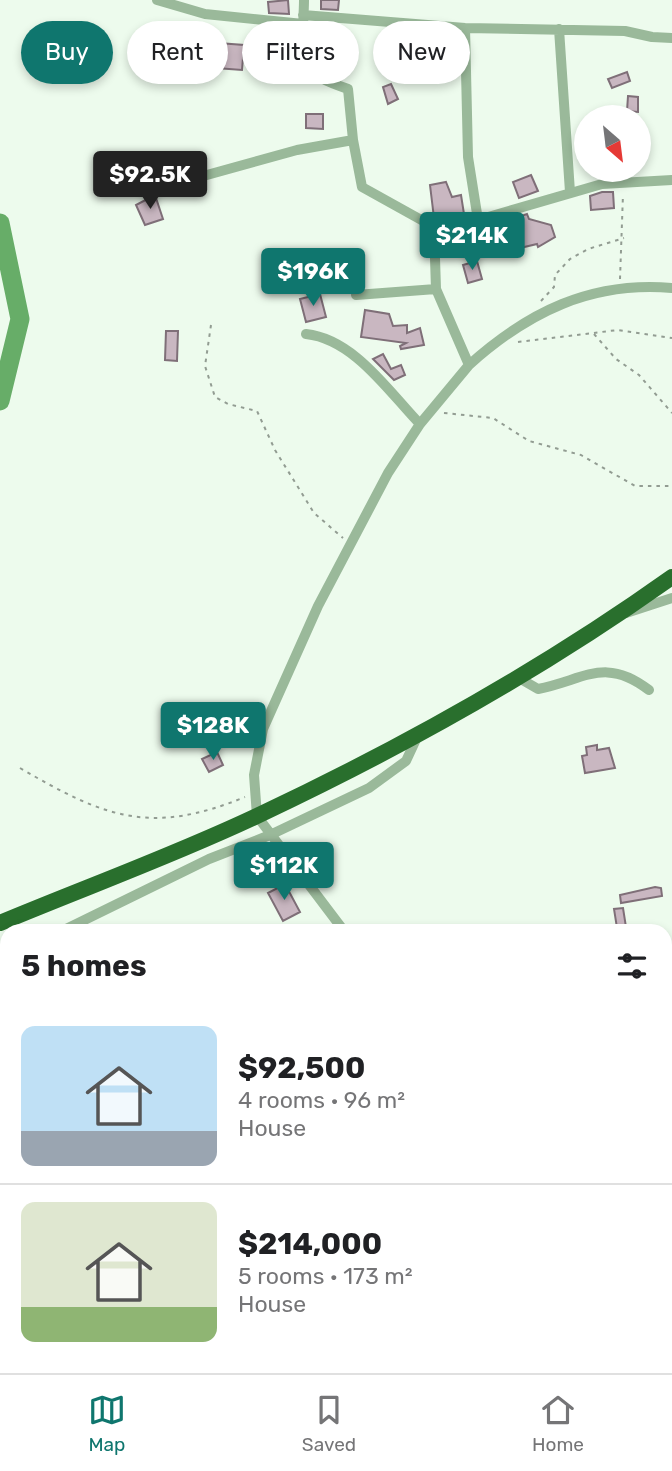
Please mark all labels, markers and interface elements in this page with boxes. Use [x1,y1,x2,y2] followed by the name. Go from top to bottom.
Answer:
[21,21,113,84] chip: Buy
[127,21,228,84] chip: Rent
[242,21,359,84] chip: Filters
[373,21,470,84] chip: New
[574,105,651,182] north arrow
[574,105,651,182] map controls
[93,152,207,211] pin: $92.5K
[109,160,191,188] text: $92.5K
[423,212,521,272] pin: $214K
[436,221,508,249] text: $214K
[264,248,362,308] pin: $196K
[277,257,349,285] text: $196K
[164,702,262,762] pin: $128K
[177,711,249,739] text: $128K
[235,842,333,902] pin: $112K
[250,851,318,879] text: $112K
[613,947,651,985] icon: filters
[21,948,147,984] text: 5 homes
[238,1050,365,1086] text: $92,500
[77,1054,161,1138] icon: home
[238,1086,405,1114] text: 4 rooms · 96 m²
[238,1114,306,1142] text: House
[238,1226,382,1262] text: $214,000
[77,1230,161,1314] icon: home
[238,1262,413,1290] text: 5 rooms · 173 m²
[238,1290,306,1318] text: House
[88,1391,126,1456] tab: Map
[302,1391,356,1456] tab: Saved
[532,1391,584,1456] tab: Home

